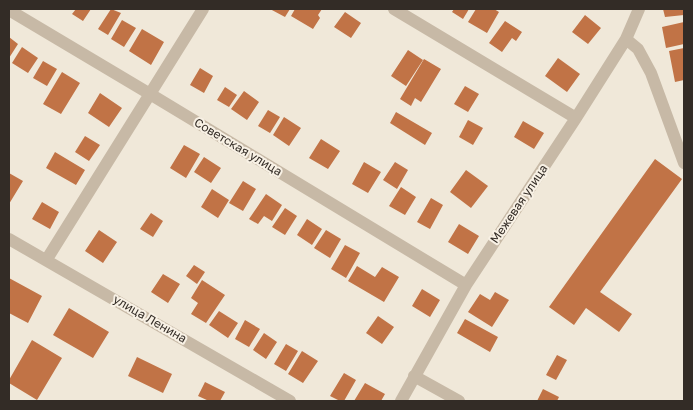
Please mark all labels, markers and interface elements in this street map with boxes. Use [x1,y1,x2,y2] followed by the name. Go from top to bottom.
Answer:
[192,114,285,179] street label: Советская улица
[487,161,551,246] street label: Межевая улица
[111,291,190,346] street label: улица Ленина

